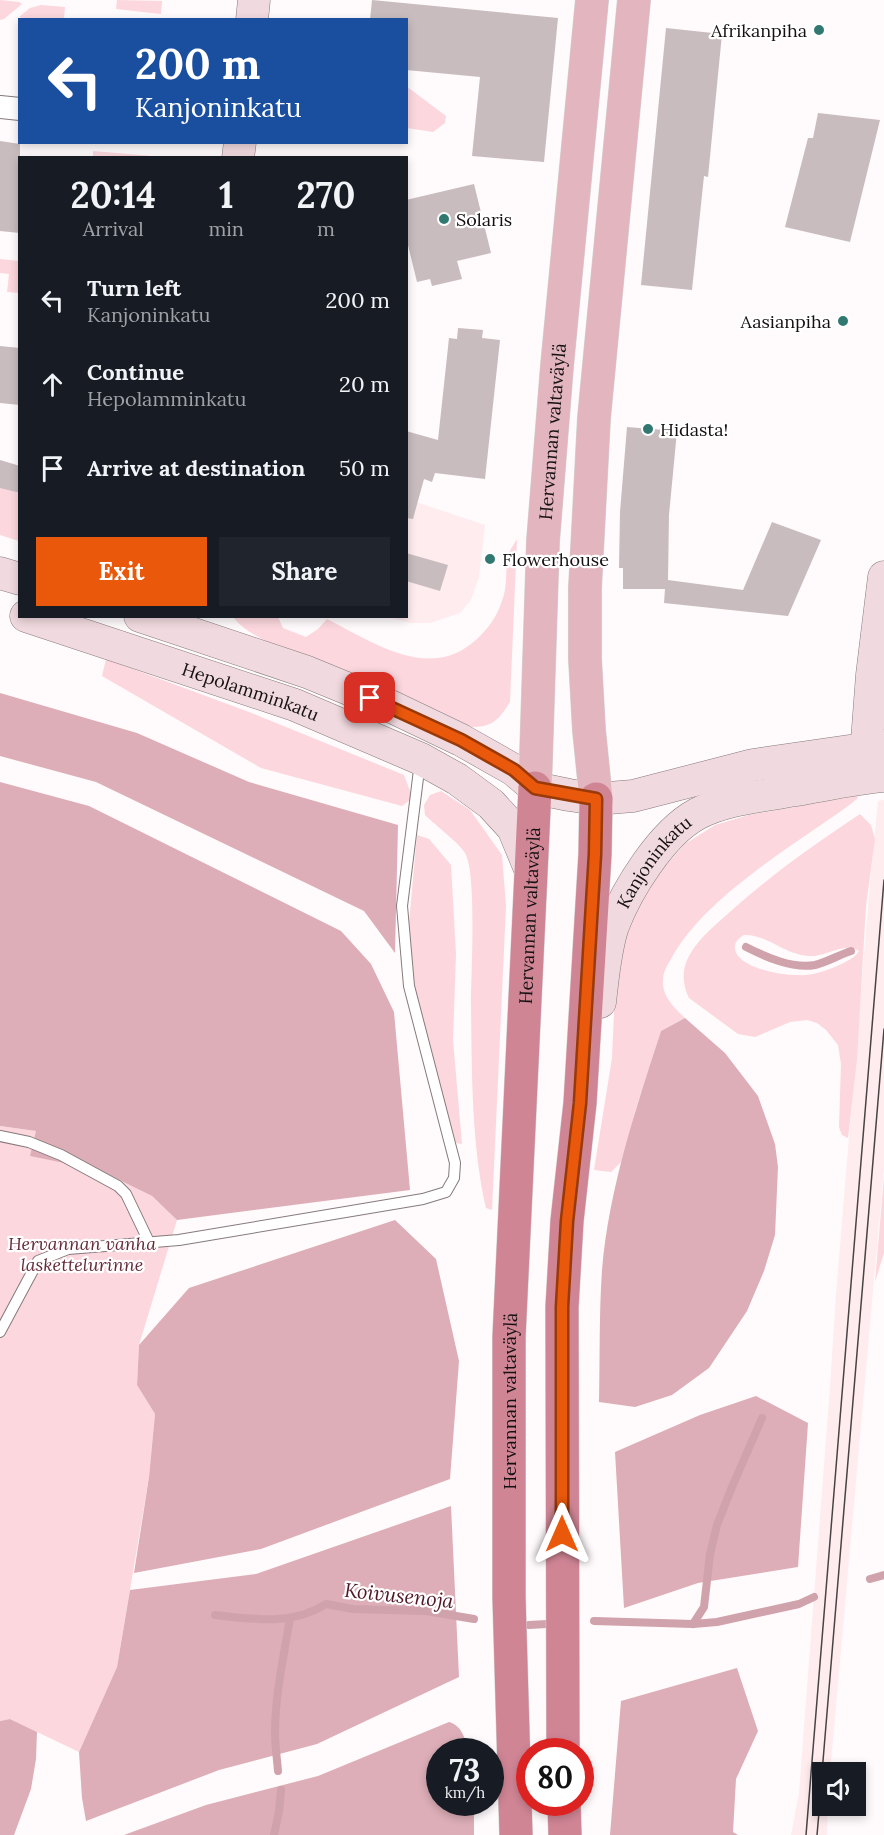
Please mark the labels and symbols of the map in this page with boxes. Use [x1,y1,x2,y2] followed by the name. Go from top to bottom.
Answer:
[710,19,807,42] place label: Afrikanpiha
[812,23,826,37] marker: Afrikanpiha
[456,208,512,231] place label: Solaris
[437,212,451,226] marker: Solaris
[739,310,831,333] place label: Aasianpiha
[836,314,850,328] marker: Aasianpiha
[533,342,571,521] street label: Hervannan valtaväylä
[660,418,728,441] place label: Hidasta!
[641,422,655,436] marker: Hidasta!
[502,548,609,571] place label: Flowerhouse
[483,552,497,566] marker: Flowerhouse
[179,657,323,726] street label: Hepolamminkatu
[344,672,395,723] pin
[611,810,696,912] street label: Kanjoninkatu
[513,827,545,1005] street label: Hervannan valtaväylä
[8,1232,156,1276] park label: Hervannan vanha laskettelurinne
[498,1312,522,1490] street label: Hervannan valtaväylä
[530,1502,594,1566] position arrow
[343,1577,455,1613] water label: Koivusenoja
[516,1738,594,1816] speed limit sign: 80

